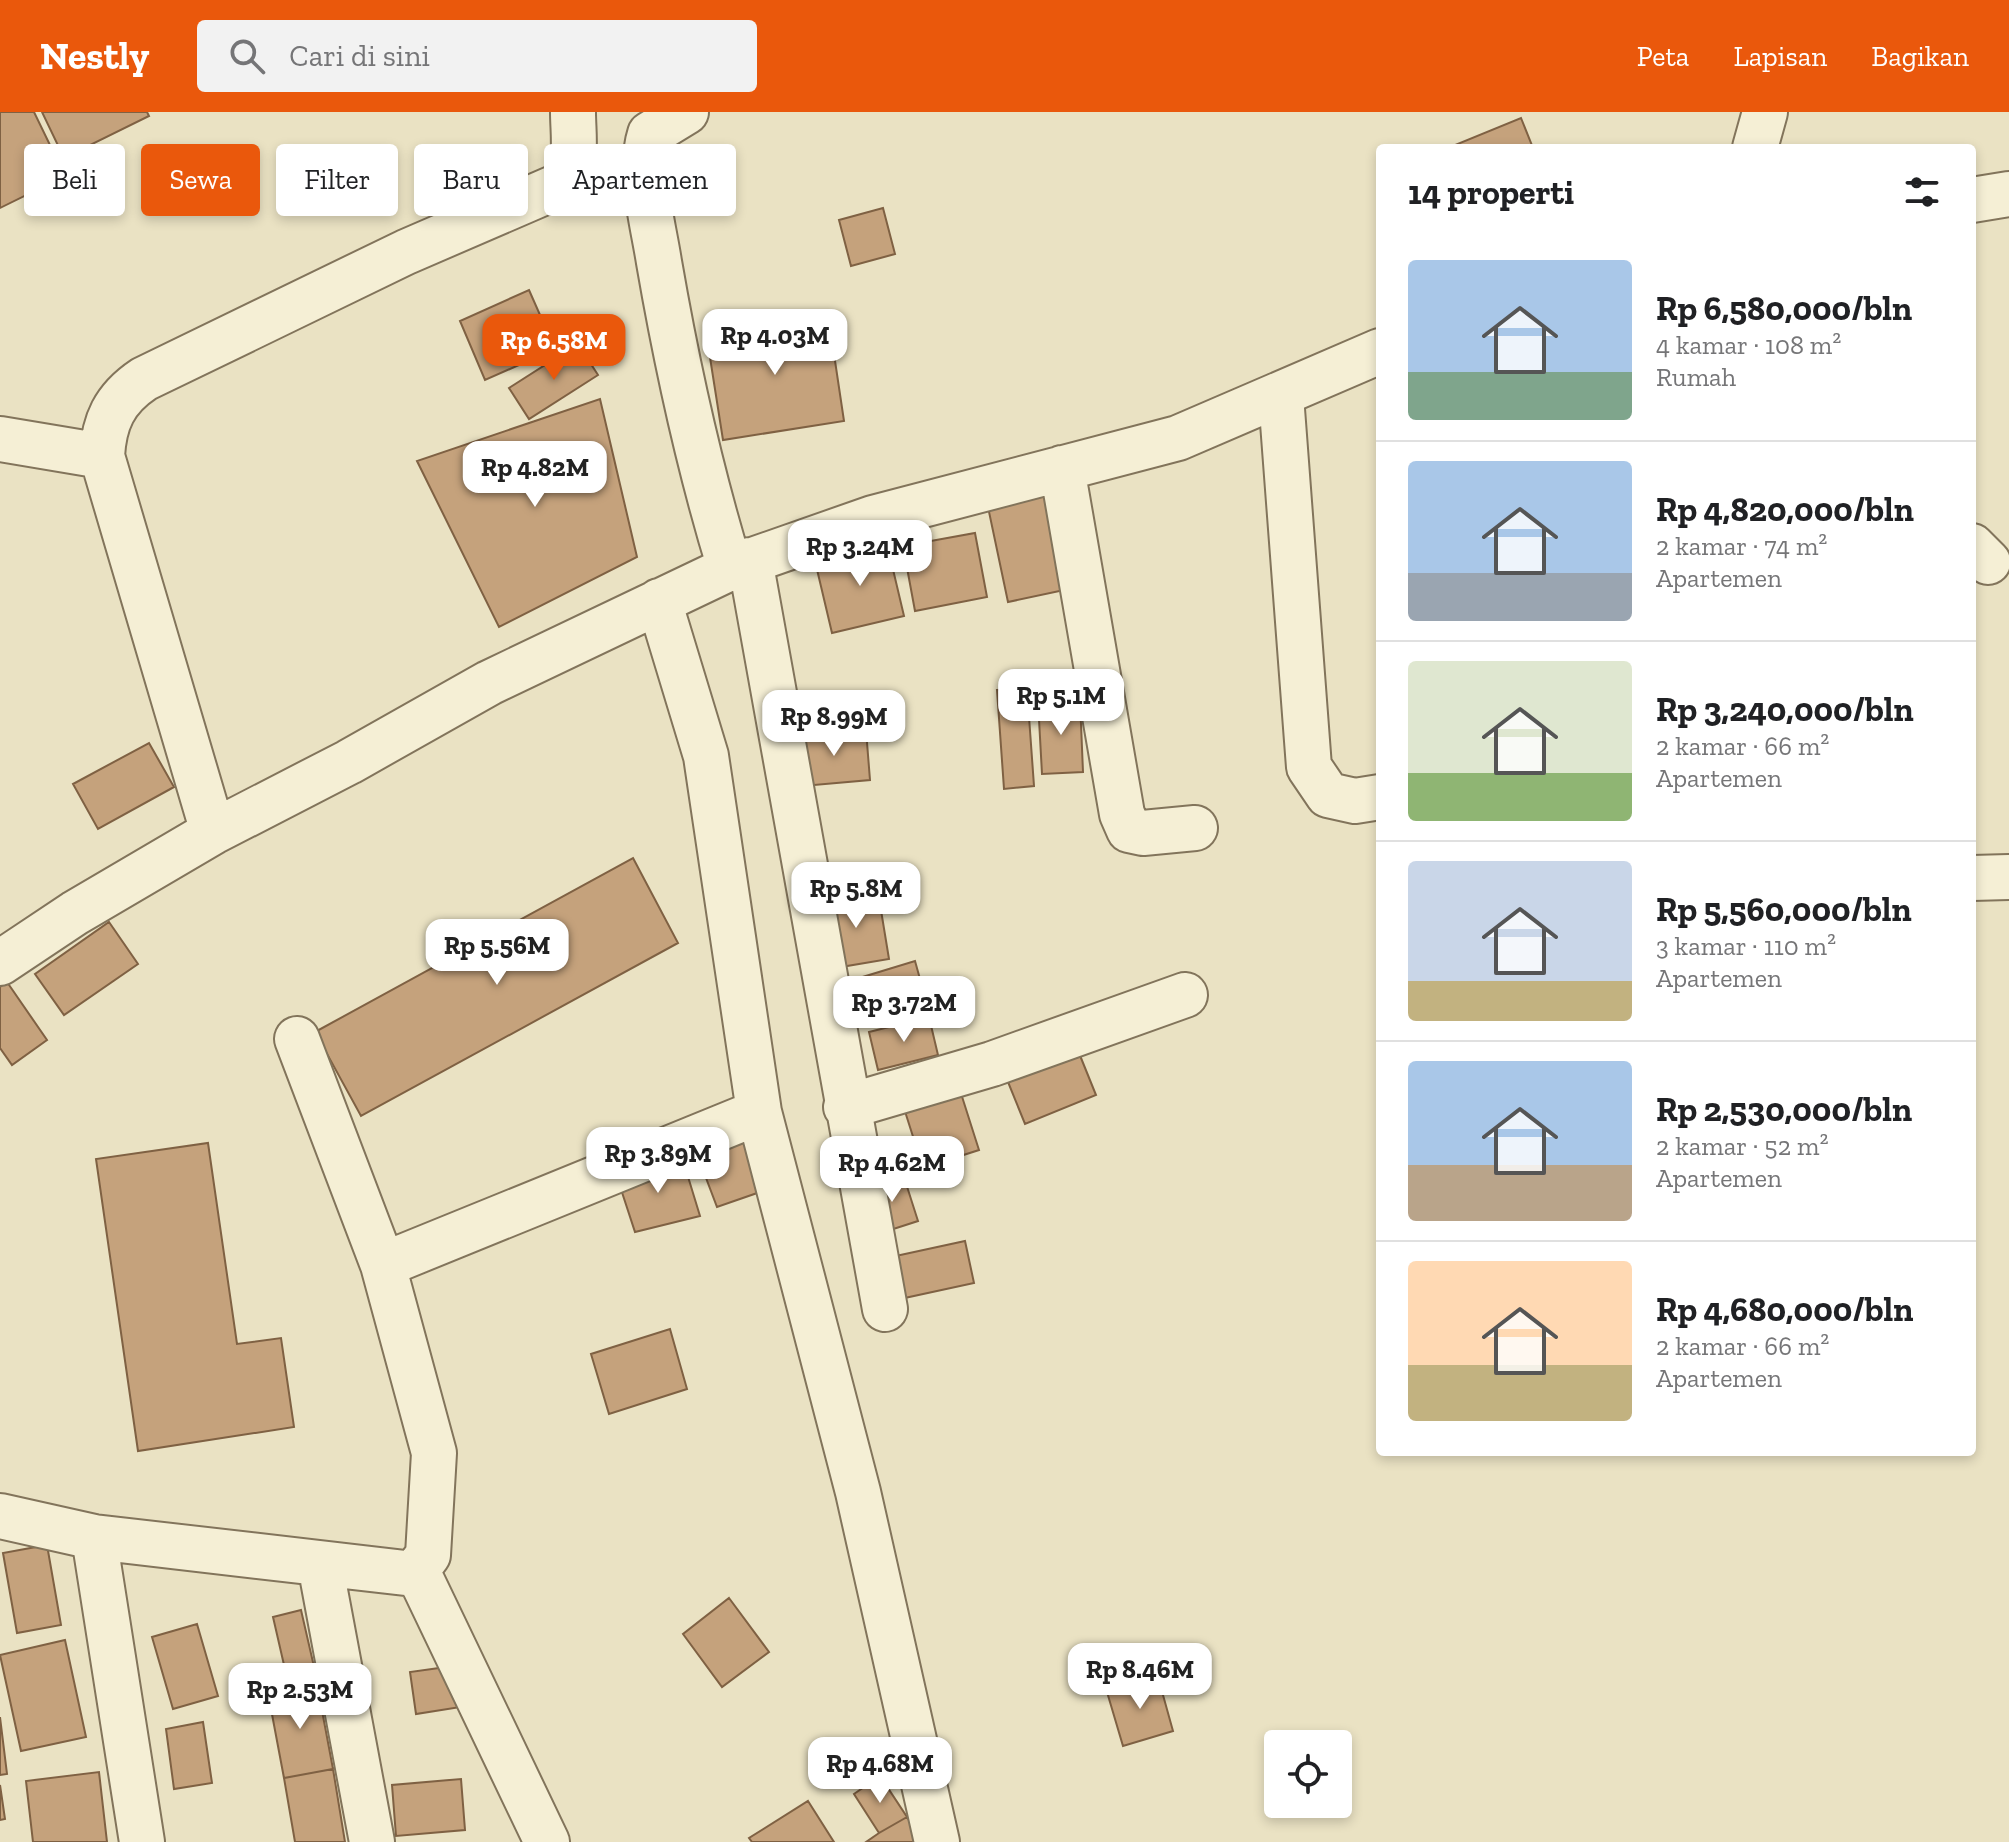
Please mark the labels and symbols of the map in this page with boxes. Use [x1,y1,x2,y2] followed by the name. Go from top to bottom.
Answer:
[692,309,858,377] pin: Rp 4.03M
[471,314,637,382] pin: Rp 6.58M
[452,441,618,509] pin: Rp 4.82M
[777,520,943,588] pin: Rp 3.24M
[987,669,1135,737] pin: Rp 5.1M
[751,690,917,758] pin: Rp 8.99M
[782,862,930,930] pin: Rp 5.8M
[414,919,580,987] pin: Rp 5.56M
[821,976,987,1044] pin: Rp 3.72M
[575,1127,741,1195] pin: Rp 3.89M
[809,1136,975,1204] pin: Rp 4.62M
[1057,1643,1223,1711] pin: Rp 8.46M
[217,1663,383,1731] pin: Rp 2.53M
[797,1737,963,1805] pin: Rp 4.68M

